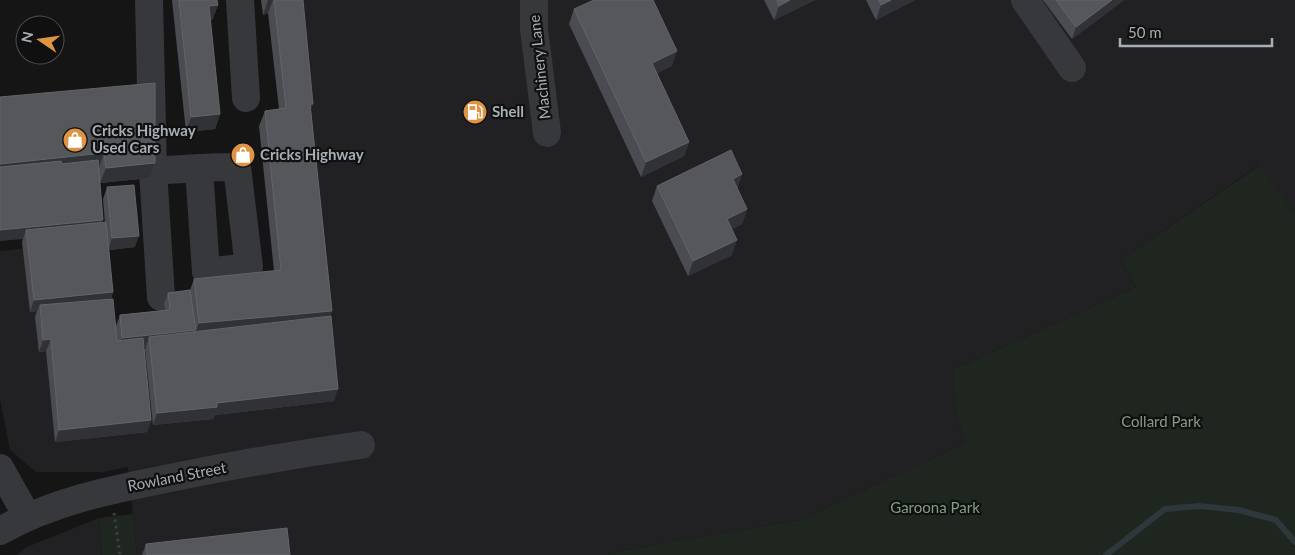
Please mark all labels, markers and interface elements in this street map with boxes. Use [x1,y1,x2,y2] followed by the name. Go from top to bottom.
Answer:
[525,14,553,120] street label: Machinery Lane
[15,15,65,65] north arrow
[1120,15,1272,47] scale bar
[1128,23,1162,41] text: 50 m
[17,30,36,44] text: N
[462,99,488,125] fuel station icon: Shell
[492,102,524,120] place label: Shell
[92,121,196,156] place label: Cricks Highway Used Cars
[62,127,88,153] shop icon: Cricks Highway Used Cars
[230,142,256,168] shop icon: Cricks Highway
[260,145,364,163] place label: Cricks Highway
[1121,412,1201,430] park label: Collard Park
[126,458,228,494] street label: Rowland Street
[890,498,980,516] park label: Garoona Park

